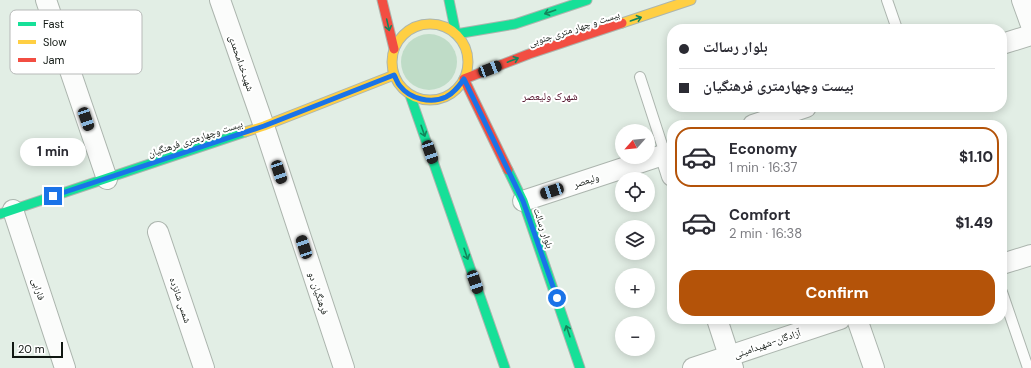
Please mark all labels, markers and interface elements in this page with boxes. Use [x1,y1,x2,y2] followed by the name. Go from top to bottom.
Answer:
[527,8,622,49] street label: بیست و چهار متری جنوبی
[544,9,556,17] one-way arrow
[10,10,142,74] legend
[630,14,642,22] one-way arrow
[43,17,64,31] text: Fast
[385,18,392,31] one-way arrow
[226,33,257,93] street label: شهیدخدامحمدی
[43,35,67,49] text: Slow
[703,37,768,57] text: بلوار رسالت
[43,53,64,67] text: Jam
[507,56,519,64] one-way arrow
[477,59,503,79] car
[703,76,854,96] text: بیست وچهارمتری فرهنگیان
[521,89,578,103] district label: شهرک ولیعصر
[76,106,96,132] car
[146,117,244,160] street label: بیست وچهارمتری فرهنگیان
[615,124,655,164] north arrow
[615,124,655,356] map controls
[420,125,427,138] one-way arrow
[20,138,86,166] callout: 1 min
[420,139,440,165] car
[681,139,717,175] icon: car
[729,139,797,159] text: Economy
[37,143,69,160] text: 1 min
[959,147,993,167] text: $1.10
[270,159,288,185] car
[729,159,797,176] text: 1 min · 16:37
[571,170,601,191] street label: ولیعصر
[615,172,655,212] button: locate
[539,182,565,200] car
[44,187,62,205] route end
[681,205,717,241] icon: car
[729,205,790,225] text: Comfort
[531,206,557,250] street label: بلوار رسالت
[955,213,993,233] text: $1.49
[615,220,655,260] button: layers
[729,225,802,242] text: 2 min · 16:38
[295,234,313,260] car
[462,248,470,260] one-way arrow
[615,268,655,308] button: +
[465,269,485,295] car
[305,270,332,316] street label: فرهنگیان دو
[679,270,995,316] button: Confirm
[29,276,48,302] street label: فارابی
[167,276,195,325] street label: شمس شانزده
[548,289,566,307] route start
[615,316,655,356] button: −
[564,325,571,338] one-way arrow
[732,326,803,361] street label: آزادگان-شهیدامینی
[12,340,63,359] scale bar
[18,342,44,356] text: 20 m

